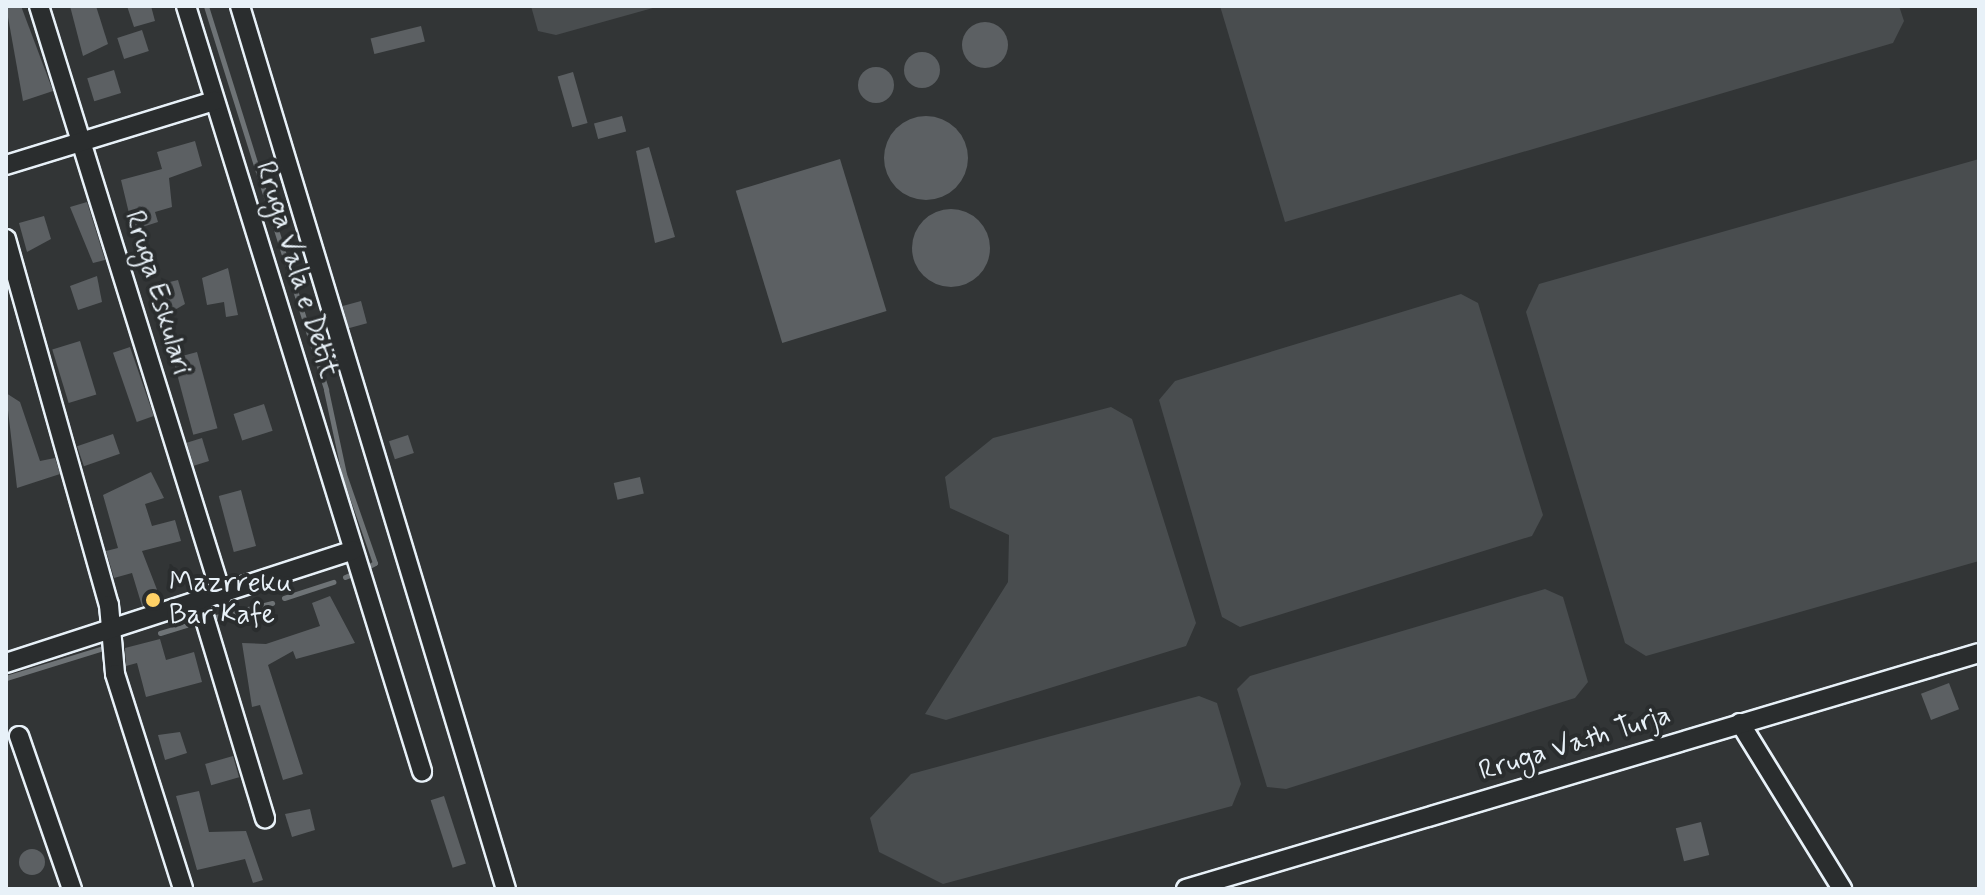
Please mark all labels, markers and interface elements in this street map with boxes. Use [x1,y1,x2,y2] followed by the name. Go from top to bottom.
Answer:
[247,159,345,381] street label: Rruga Vala e Detit
[116,207,198,379] street label: Rruga Eskulari
[169,567,292,633] place label: Mazrreku Bar Kafe
[144,591,162,609] marker: Mazrreku Bar Kafe
[1477,699,1673,789] street label: Rruga Vath Turja

